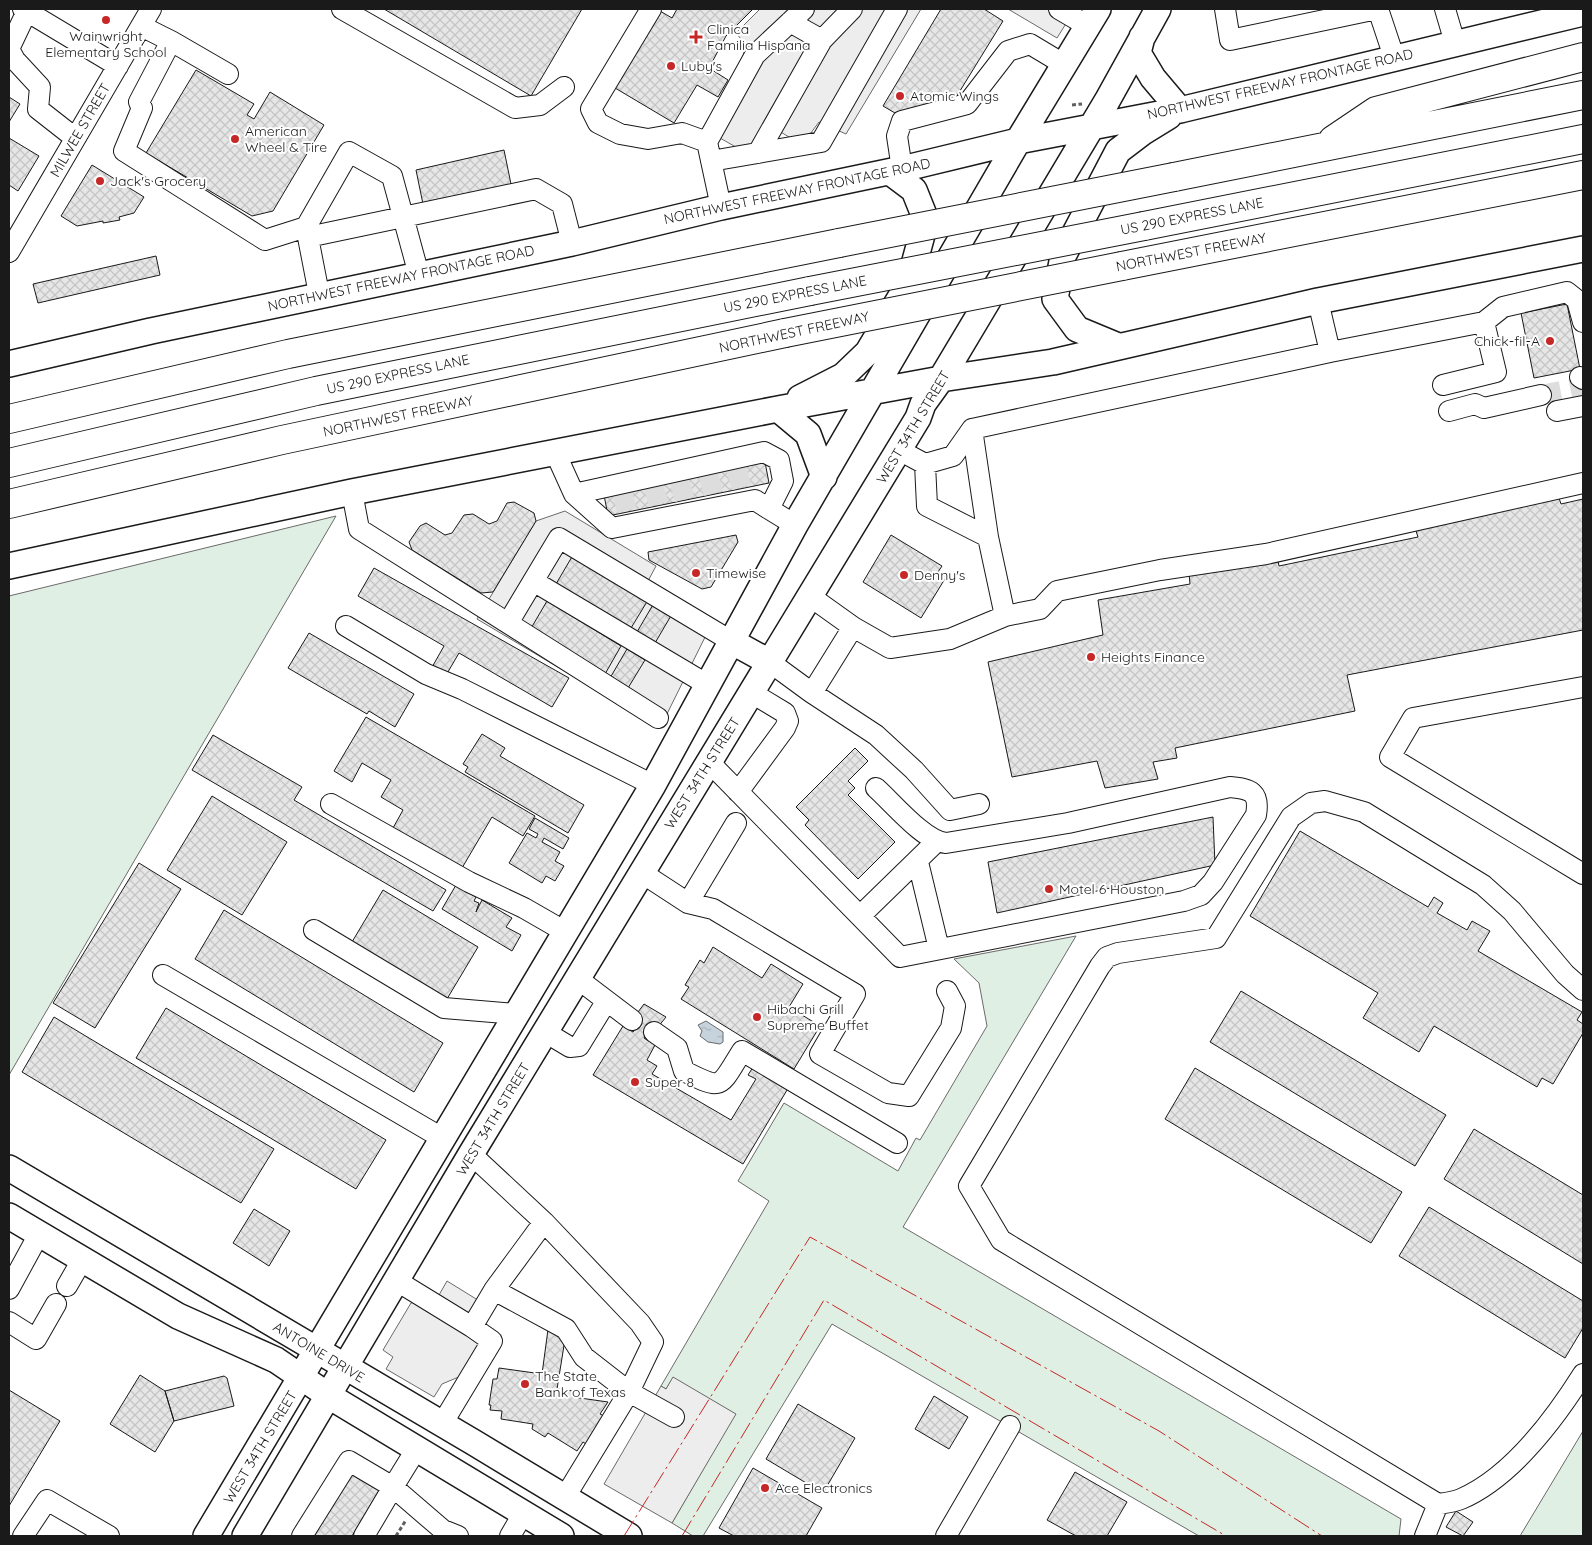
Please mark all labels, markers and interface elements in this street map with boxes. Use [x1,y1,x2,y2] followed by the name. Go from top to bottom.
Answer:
[100,14,112,26] marker: Wainwright Elementary School
[707,20,811,54] place label: Clinica Familia Hispana
[45,27,167,61] place label: Wainwright Elementary School
[689,30,703,44] marker: Clinica Familia Hispana
[1145,45,1415,123] street label: NORTHWEST FREEWAY FRONTAGE ROAD
[681,57,722,75] place label: Luby's
[665,60,677,72] marker: Luby's
[46,80,114,180] street label: MILWEE STREET
[910,87,999,105] place label: Atomic Wings
[894,90,906,102] marker: Atomic Wings
[245,122,327,156] place label: American Wheel & Tire
[229,133,241,145] marker: American Wheel & Tire
[662,154,932,228] street label: NORTHWEST FREEWAY FRONTAGE ROAD
[110,172,206,190] place label: Jack's Grocery
[94,175,106,187] marker: Jack's Grocery
[1119,193,1265,239] street label: US 290 EXPRESS LANE
[1114,229,1268,275] street label: NORTHWEST FREEWAY
[266,241,536,315] street label: NORTHWEST FREEWAY FRONTAGE ROAD
[722,271,868,317] street label: US 290 EXPRESS LANE
[717,307,871,357] street label: NORTHWEST FREEWAY
[1474,332,1540,350] place label: Chick-fil-A
[1544,335,1556,347] marker: Chick-fil-A
[325,350,471,398] street label: US 290 EXPRESS LANE
[872,367,954,487] street label: WEST 34TH STREET
[321,391,475,441] street label: NORTHWEST FREEWAY
[706,564,766,582] place label: Timewise
[914,566,965,584] place label: Denny's
[690,567,702,579] marker: Timewise
[898,569,910,581] marker: Denny's
[1101,648,1205,666] place label: Heights Finance
[1085,651,1097,663] marker: Heights Finance
[660,714,744,832] street label: WEST 34TH STREET
[1059,880,1164,898] place label: Motel 6 Houston
[1043,883,1055,895] marker: Motel 6 Houston
[767,1000,869,1034] place label: Hibachi Grill Supreme Buffet
[751,1011,763,1023] marker: Hibachi Grill Supreme Buffet
[452,1059,534,1179] street label: WEST 34TH STREET
[645,1073,694,1091] place label: Super 8
[629,1076,641,1088] marker: Super 8
[270,1318,368,1386] street label: ANTOINE DRIVE
[535,1367,626,1401] place label: The State Bank of Texas
[519,1378,531,1390] marker: The State Bank of Texas
[219,1387,301,1507] street label: WEST 34TH STREET
[775,1479,872,1497] place label: Ace Electronics
[759,1482,771,1494] marker: Ace Electronics

